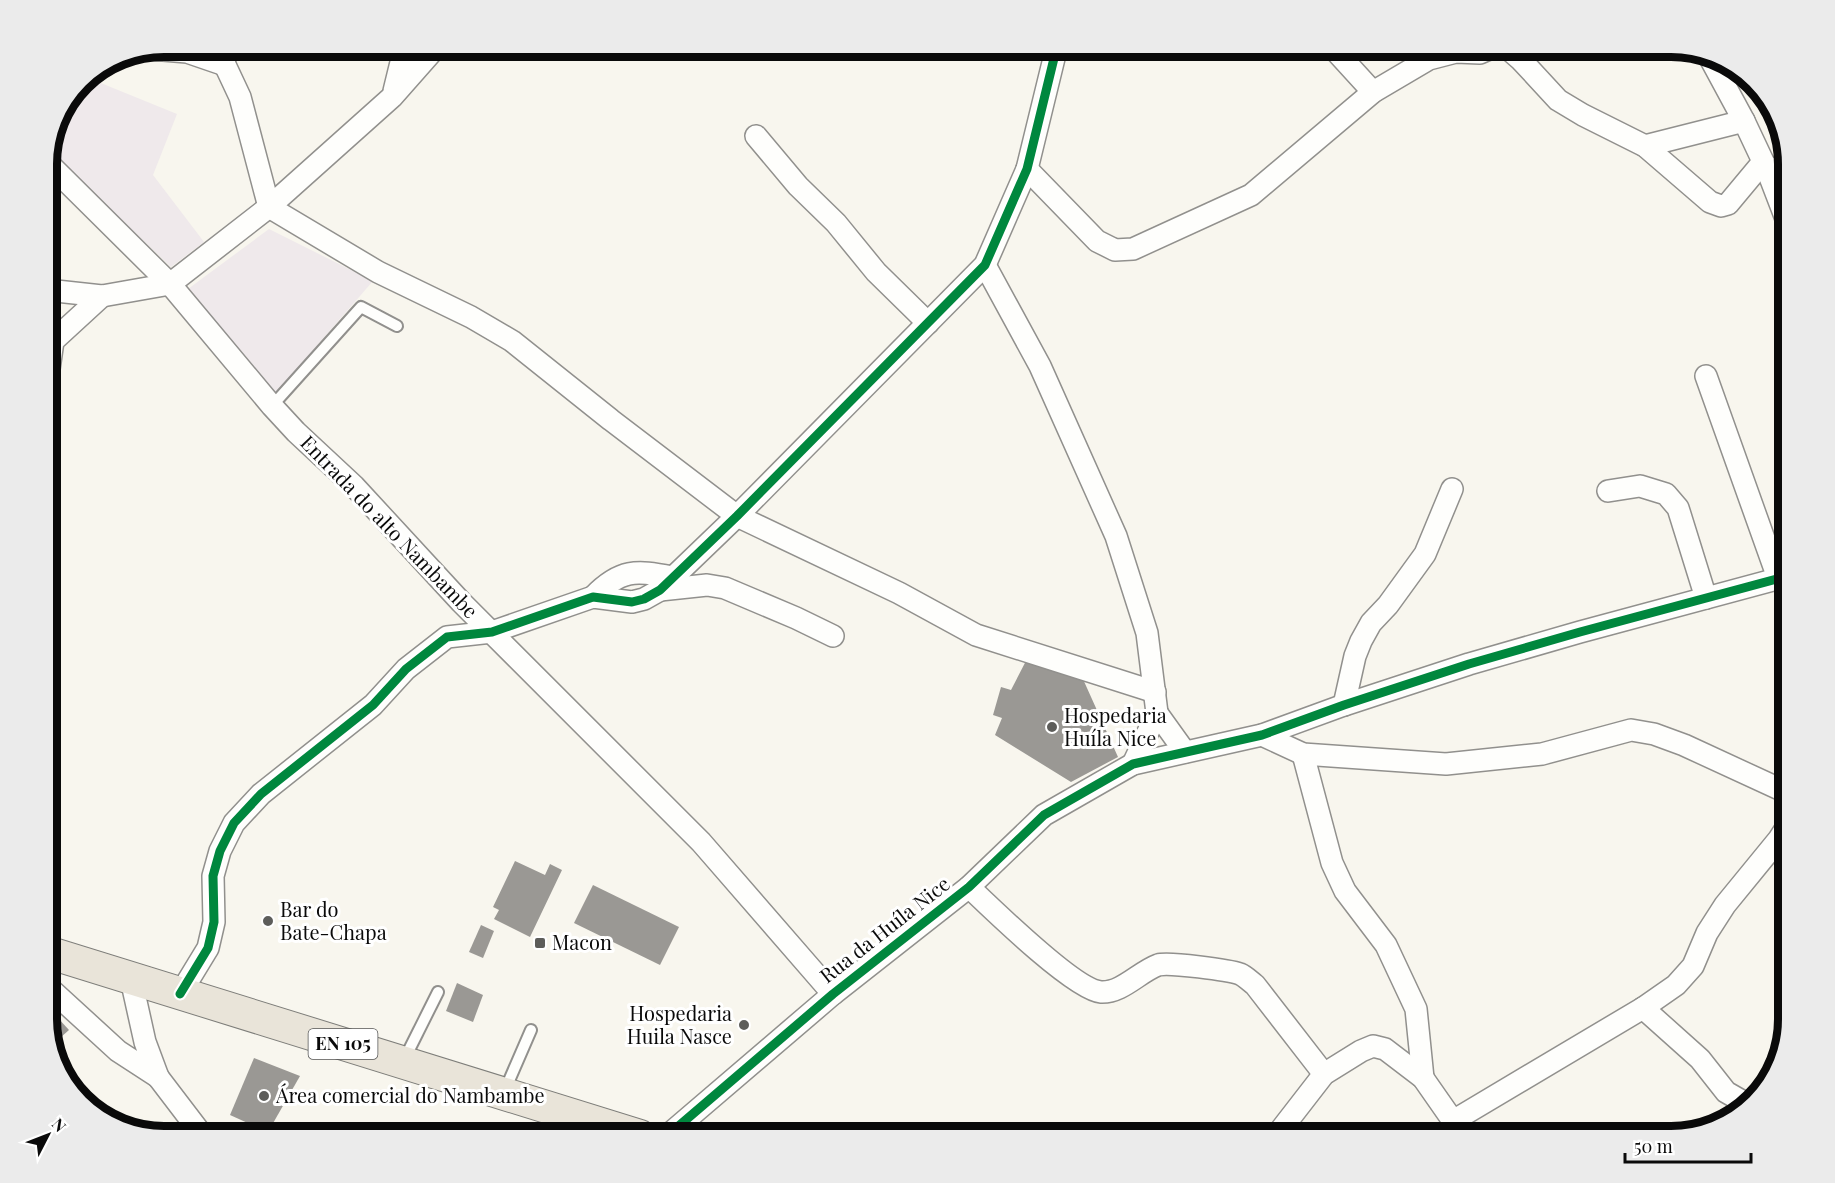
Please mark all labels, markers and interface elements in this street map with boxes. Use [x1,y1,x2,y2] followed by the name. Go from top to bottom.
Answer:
[295,429,485,623] street label: Entrada do alto Nambambe
[1064,701,1167,751] place label: Hospedaria Huíla Nice
[1045,720,1059,734] marker: Hospedaria Huíla Nice
[814,870,955,988] street label: Rua da Huíla Nice
[280,895,387,945] place label: Bar do Bate-Chapa
[261,914,275,928] marker: Bar do Bate-Chapa
[552,928,612,955] place label: Macon
[533,936,547,950] marker: Macon
[627,999,732,1049] place label: Hospedaria Huila Nasce
[737,1018,751,1032] marker: Hospedaria Huila Nasce
[308,1029,378,1059] road number: EN 105
[275,1081,545,1108] place label: Área comercial do Nambambe
[257,1089,271,1103] marker: Área comercial do Nambambe
[18,1105,78,1165] north arrow
[48,1113,71,1136] text: N
[1625,1126,1751,1164] scale bar
[1634,1134,1673,1158] text: 50 m

